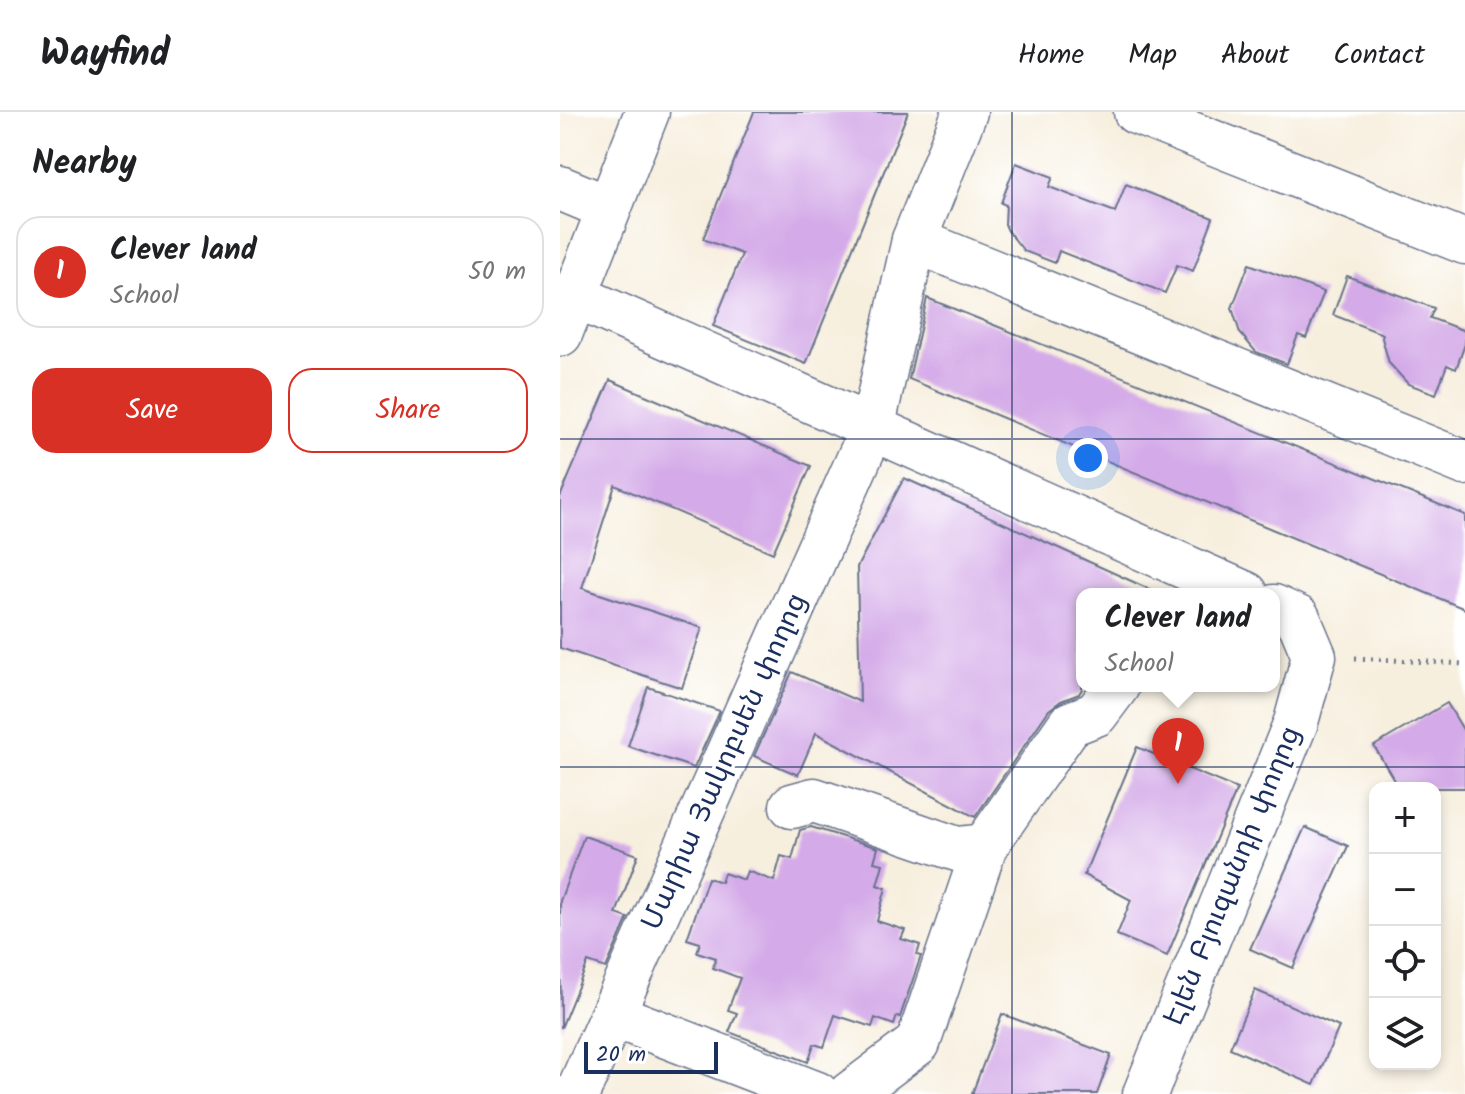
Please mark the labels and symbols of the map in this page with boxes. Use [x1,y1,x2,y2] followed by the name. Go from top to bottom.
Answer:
[1068,438,1108,478] your location
[630,586,820,938] street label: Մարիա Յակոբսեն փողոց
[1152,718,1204,784] pin: 1
[1152,719,1314,1033] street label: Էլեն Բյուզանդի փողոց
[584,1038,718,1074] scale bar

